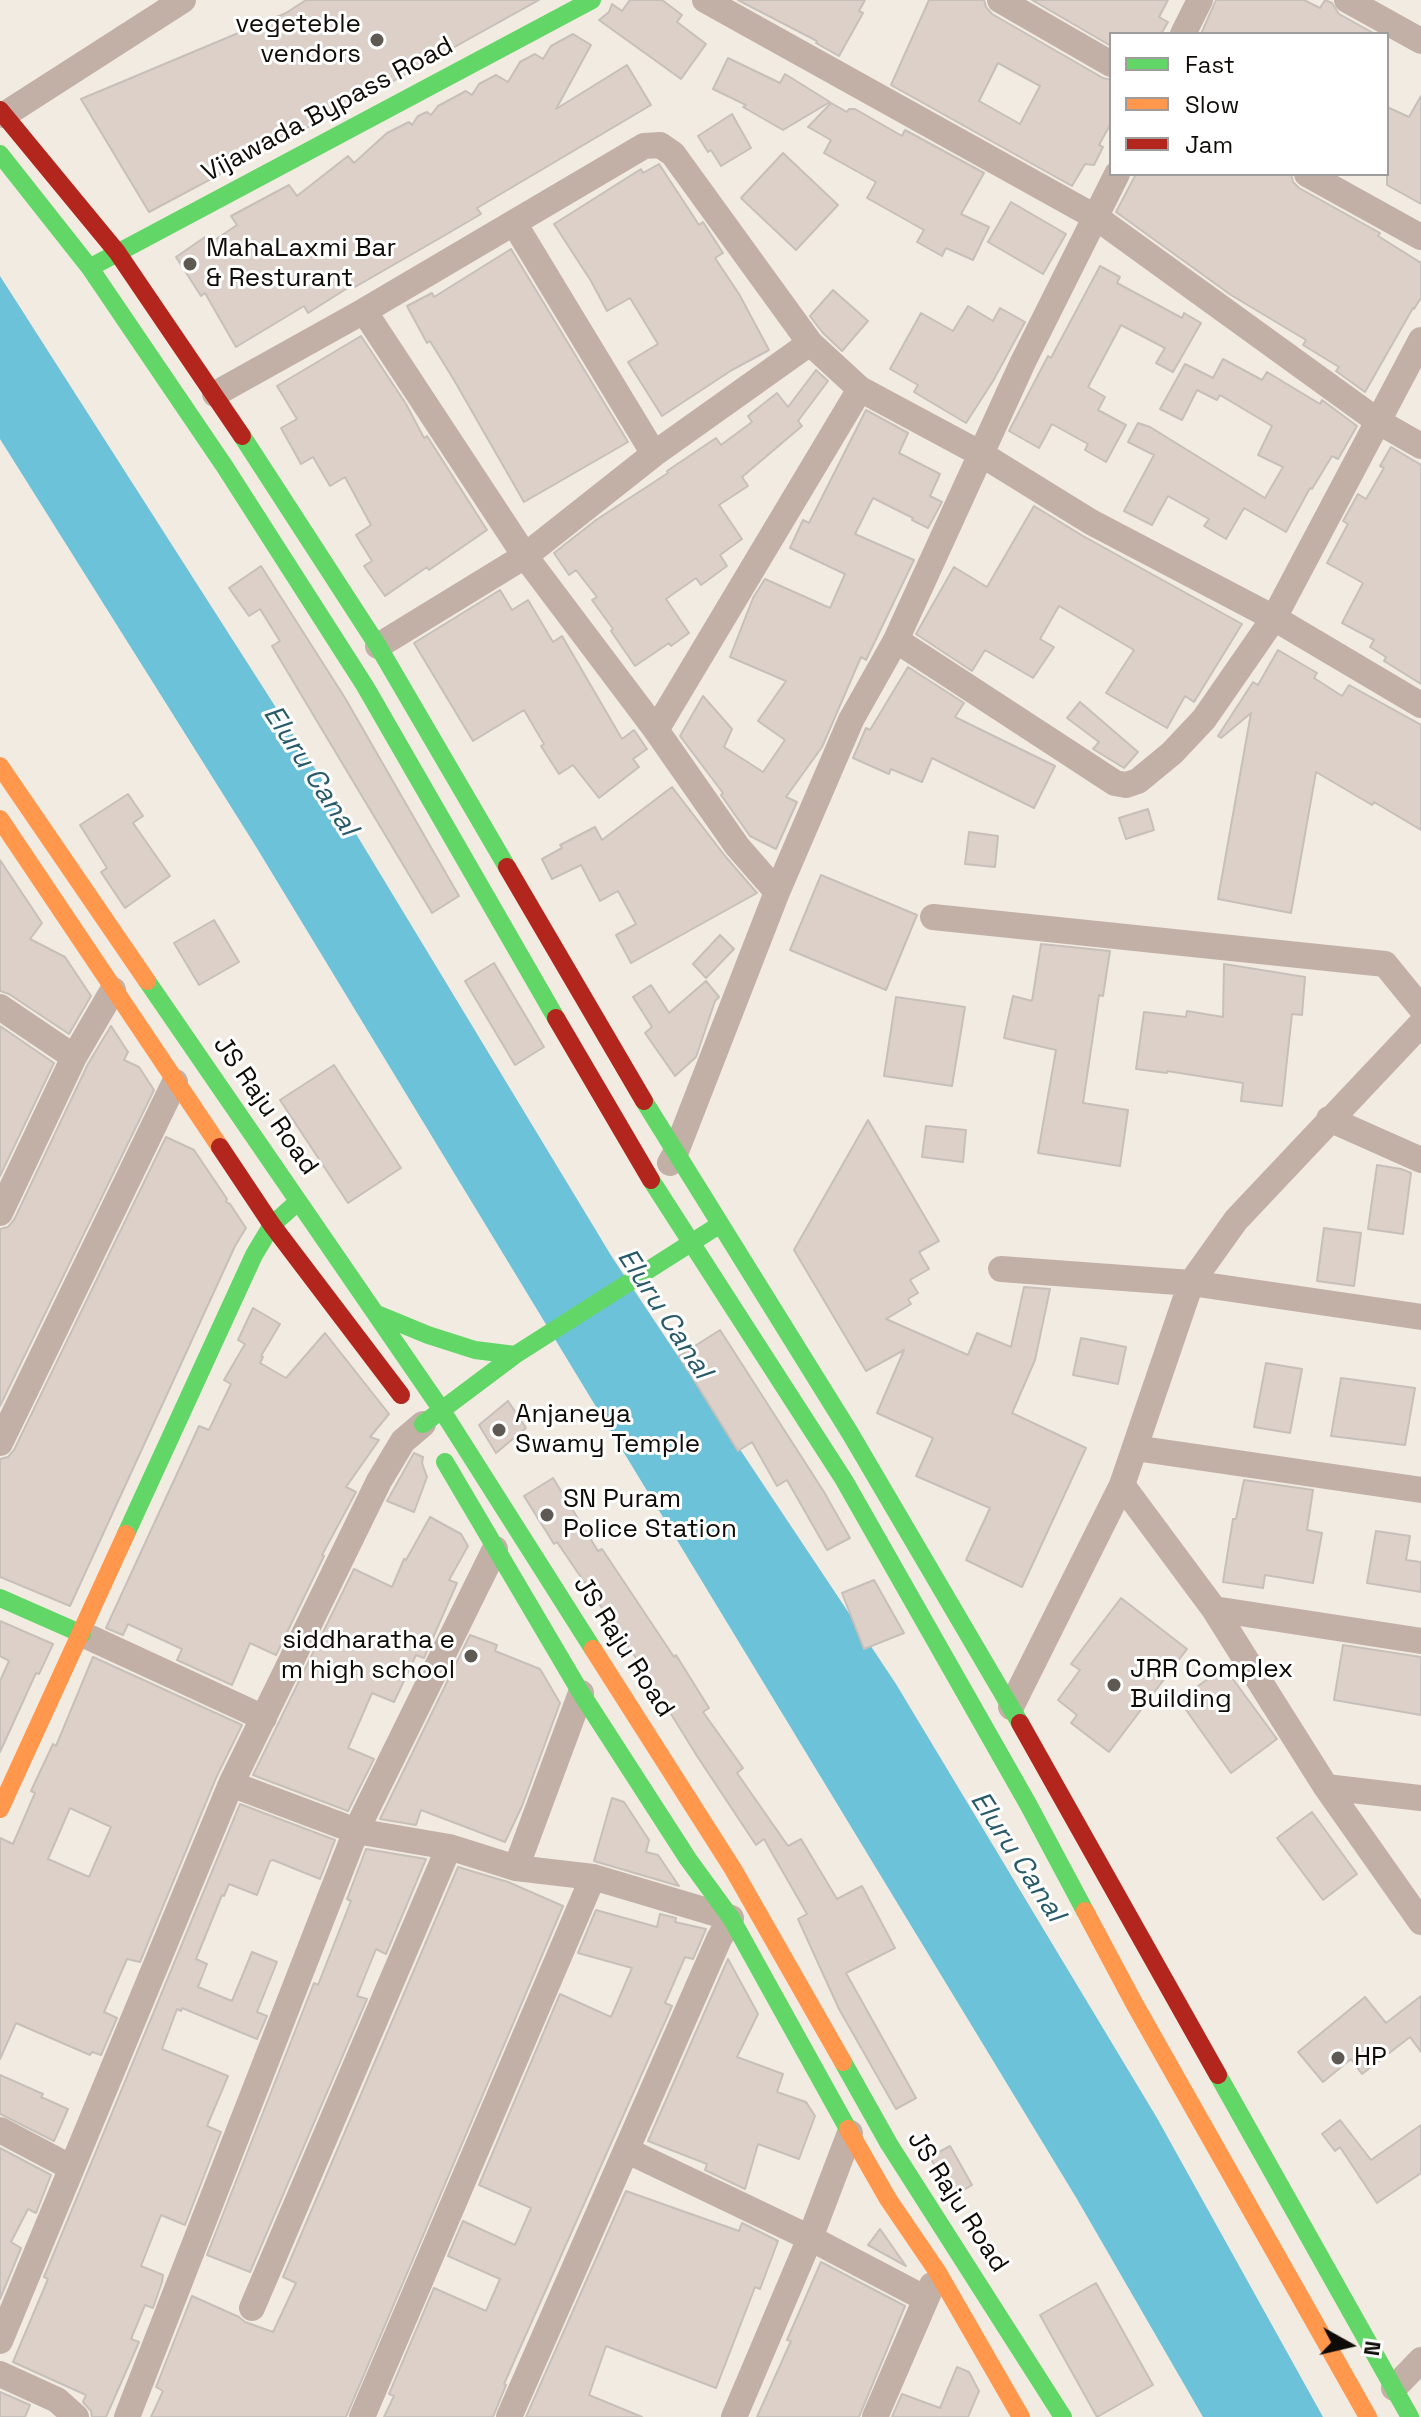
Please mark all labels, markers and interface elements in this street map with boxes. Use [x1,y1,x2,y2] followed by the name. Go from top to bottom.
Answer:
[235,9,361,70] place label: vegeteble vendors
[197,31,459,189] street label: Vijawada Bypass Road
[368,31,386,49] marker: vegeteble vendors
[1109,32,1389,176] legend
[1185,49,1235,80] text: Fast
[1185,89,1239,120] text: Slow
[1185,129,1233,160] text: Jam
[206,233,396,294] place label: MahaLaxmi Bar & Resturant
[181,255,199,273] marker: MahaLaxmi Bar & Resturant
[255,699,365,843] water label: Eluru Canal
[206,1031,324,1181] street label: JS Raju Road
[609,1242,719,1386] water label: Eluru Canal
[515,1399,700,1460] place label: Anjaneya Swamy Temple
[490,1421,508,1439] marker: Anjaneya Swamy Temple
[563,1484,737,1546] place label: SN Puram Police Station
[538,1506,556,1524] marker: SN Puram Police Station
[566,1570,680,1724] street label: JS Raju Road
[281,1625,455,1686] place label: siddharatha e m high school
[462,1647,480,1665] marker: siddharatha e m high school
[1130,1654,1293,1716] place label: JRR Complex Building
[1105,1676,1123,1694] marker: JRR Complex Building
[962,1785,1072,1929] water label: Eluru Canal
[1354,2042,1387,2074] place label: HP
[1329,2049,1347,2067] marker: HP
[900,2125,1014,2279] street label: JS Raju Road
[1309,2305,1389,2385] north arrow
[1358,2339,1388,2358] text: N

